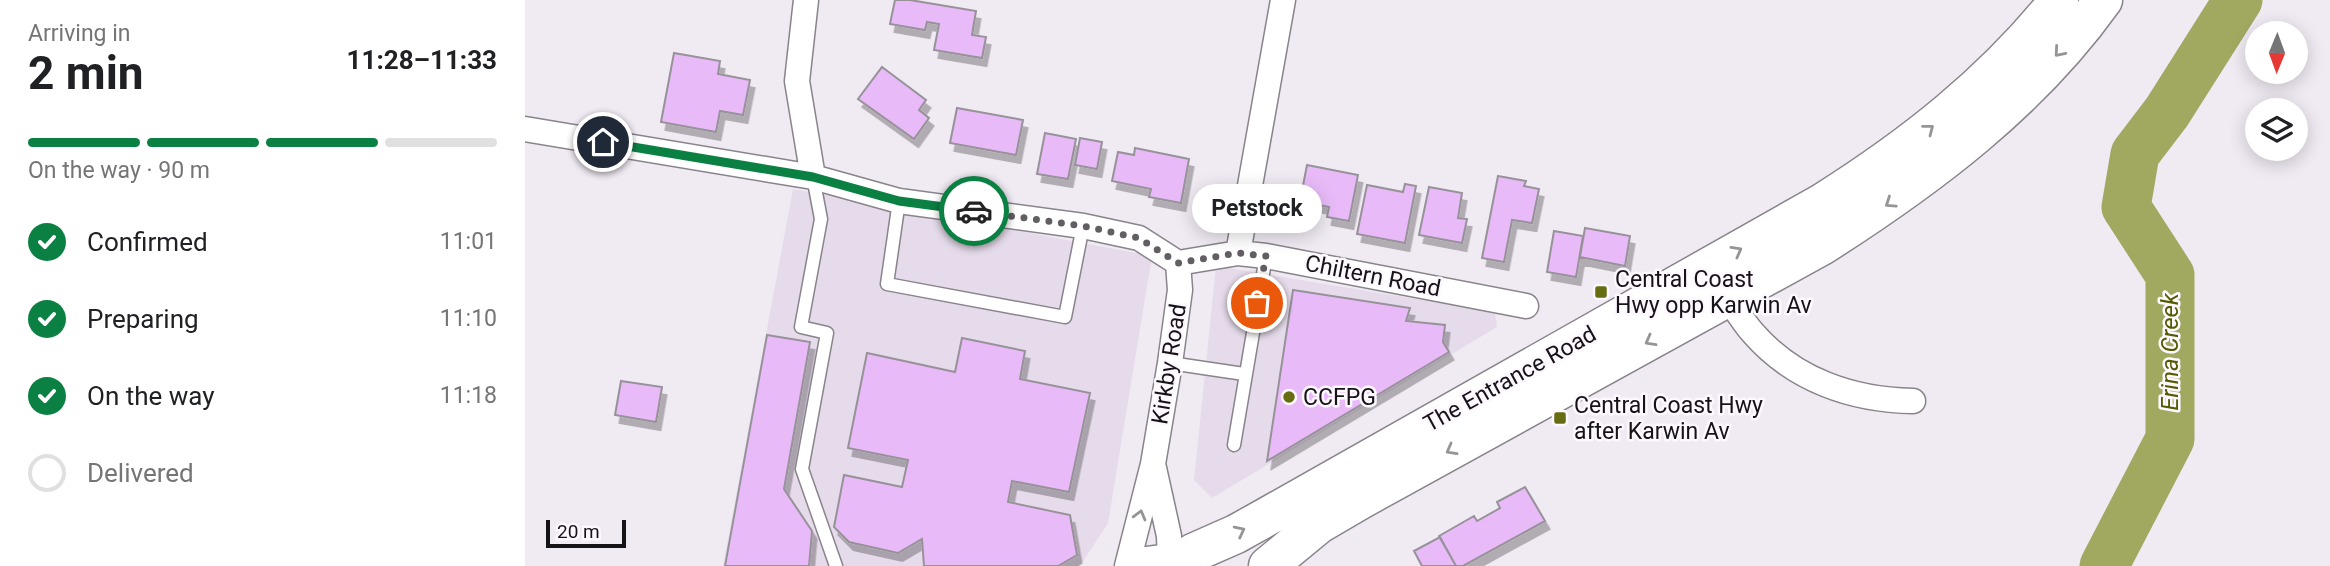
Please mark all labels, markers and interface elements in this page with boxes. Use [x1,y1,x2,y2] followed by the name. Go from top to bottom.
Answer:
[28,20,131,47] text: Arriving in
[2245,21,2308,84] north arrow
[2245,21,2308,161] map controls
[2055,44,2068,57] one-way arrow
[347,45,497,75] text: 11:28–11:33
[28,46,144,100] text: 2 min
[2245,98,2308,161] button: layers
[573,112,633,172] pin
[584,123,622,161] icon: home
[1921,125,1934,138] one-way arrow
[28,157,210,184] text: On the way · 90 m
[939,176,1009,246] courier
[1192,184,1322,233] callout: Petstock
[955,192,993,230] icon: car
[1884,194,1897,207] one-way arrow
[1211,195,1303,222] text: Petstock
[28,223,66,261] icon: check
[87,227,208,257] text: Confirmed
[440,228,497,255] text: 11:01
[1730,246,1743,259] one-way arrow
[1303,250,1443,302] street label: Chiltern Road
[1615,266,1812,319] place label: Central Coast Hwy opp Karwin Av
[1227,273,1287,333] pin
[1238,284,1276,322] icon: bag
[1593,284,1609,300] marker: Central Coast Hwy opp Karwin Av
[2156,292,2184,411] water label: Erina Creek
[28,300,66,338] icon: check
[1146,302,1192,426] street label: Kirkby Road
[87,304,199,334] text: Preparing
[440,305,497,332] text: 11:10
[1419,320,1601,438] street label: The Entrance Road
[1645,333,1658,346] one-way arrow
[28,377,66,415] icon: check
[87,381,215,411] text: On the way
[440,382,497,409] text: 11:18
[1303,384,1376,411] place label: CCFPG
[1281,389,1297,405] marker: CCFPG
[1574,392,1763,445] place label: Central Coast Hwy after Karwin Av
[1552,410,1568,426] marker: Central Coast Hwy after Karwin Av
[1445,442,1458,455] one-way arrow
[87,458,194,488] text: Delivered
[1131,509,1146,521] one-way arrow
[546,517,627,549] scale bar
[557,520,600,543] text: 20 m
[1233,526,1245,540] one-way arrow

